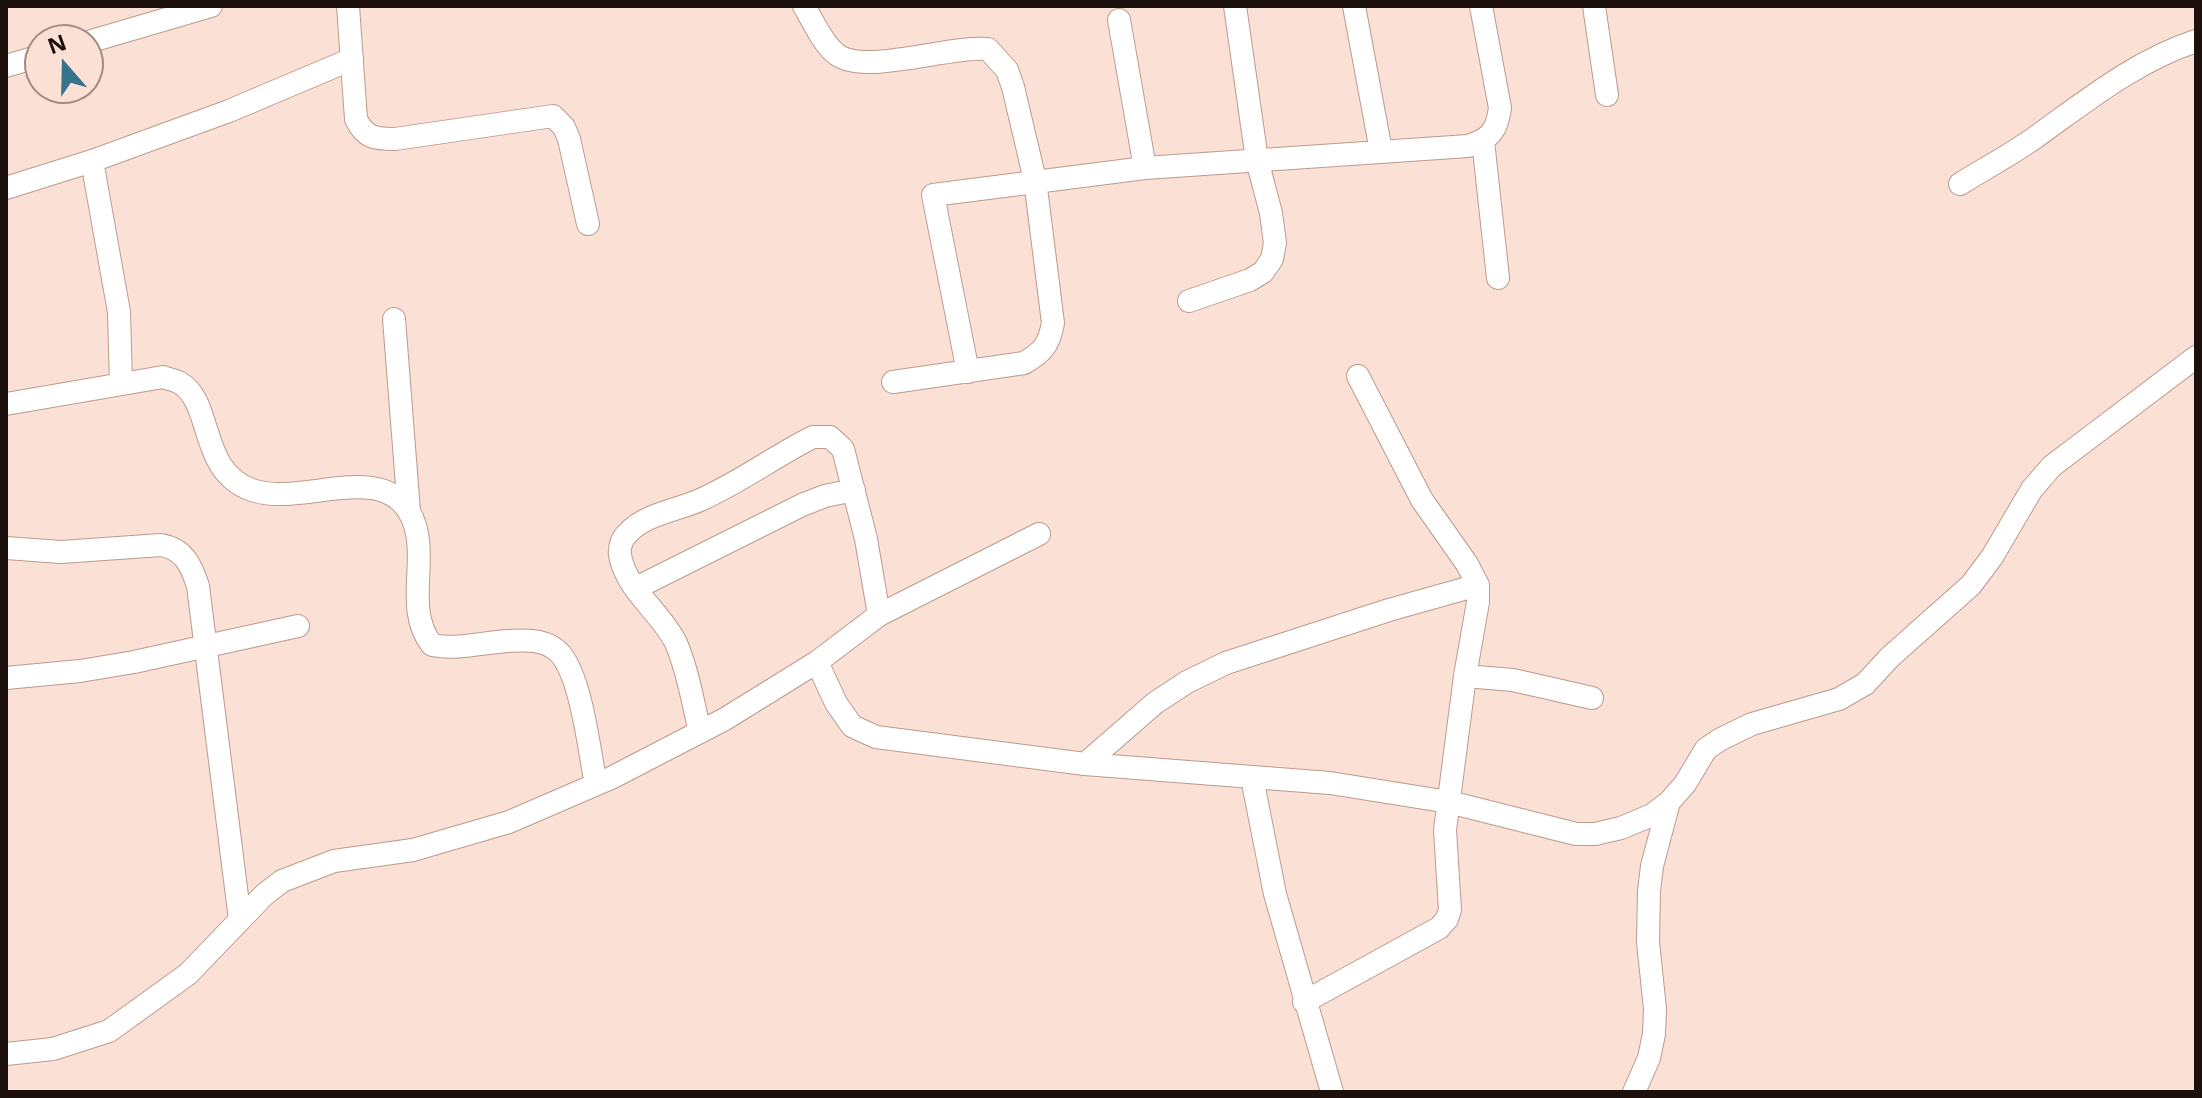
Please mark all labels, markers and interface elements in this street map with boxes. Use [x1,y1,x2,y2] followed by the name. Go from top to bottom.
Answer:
[24,24,104,104] north arrow
[43,26,70,60] text: N

